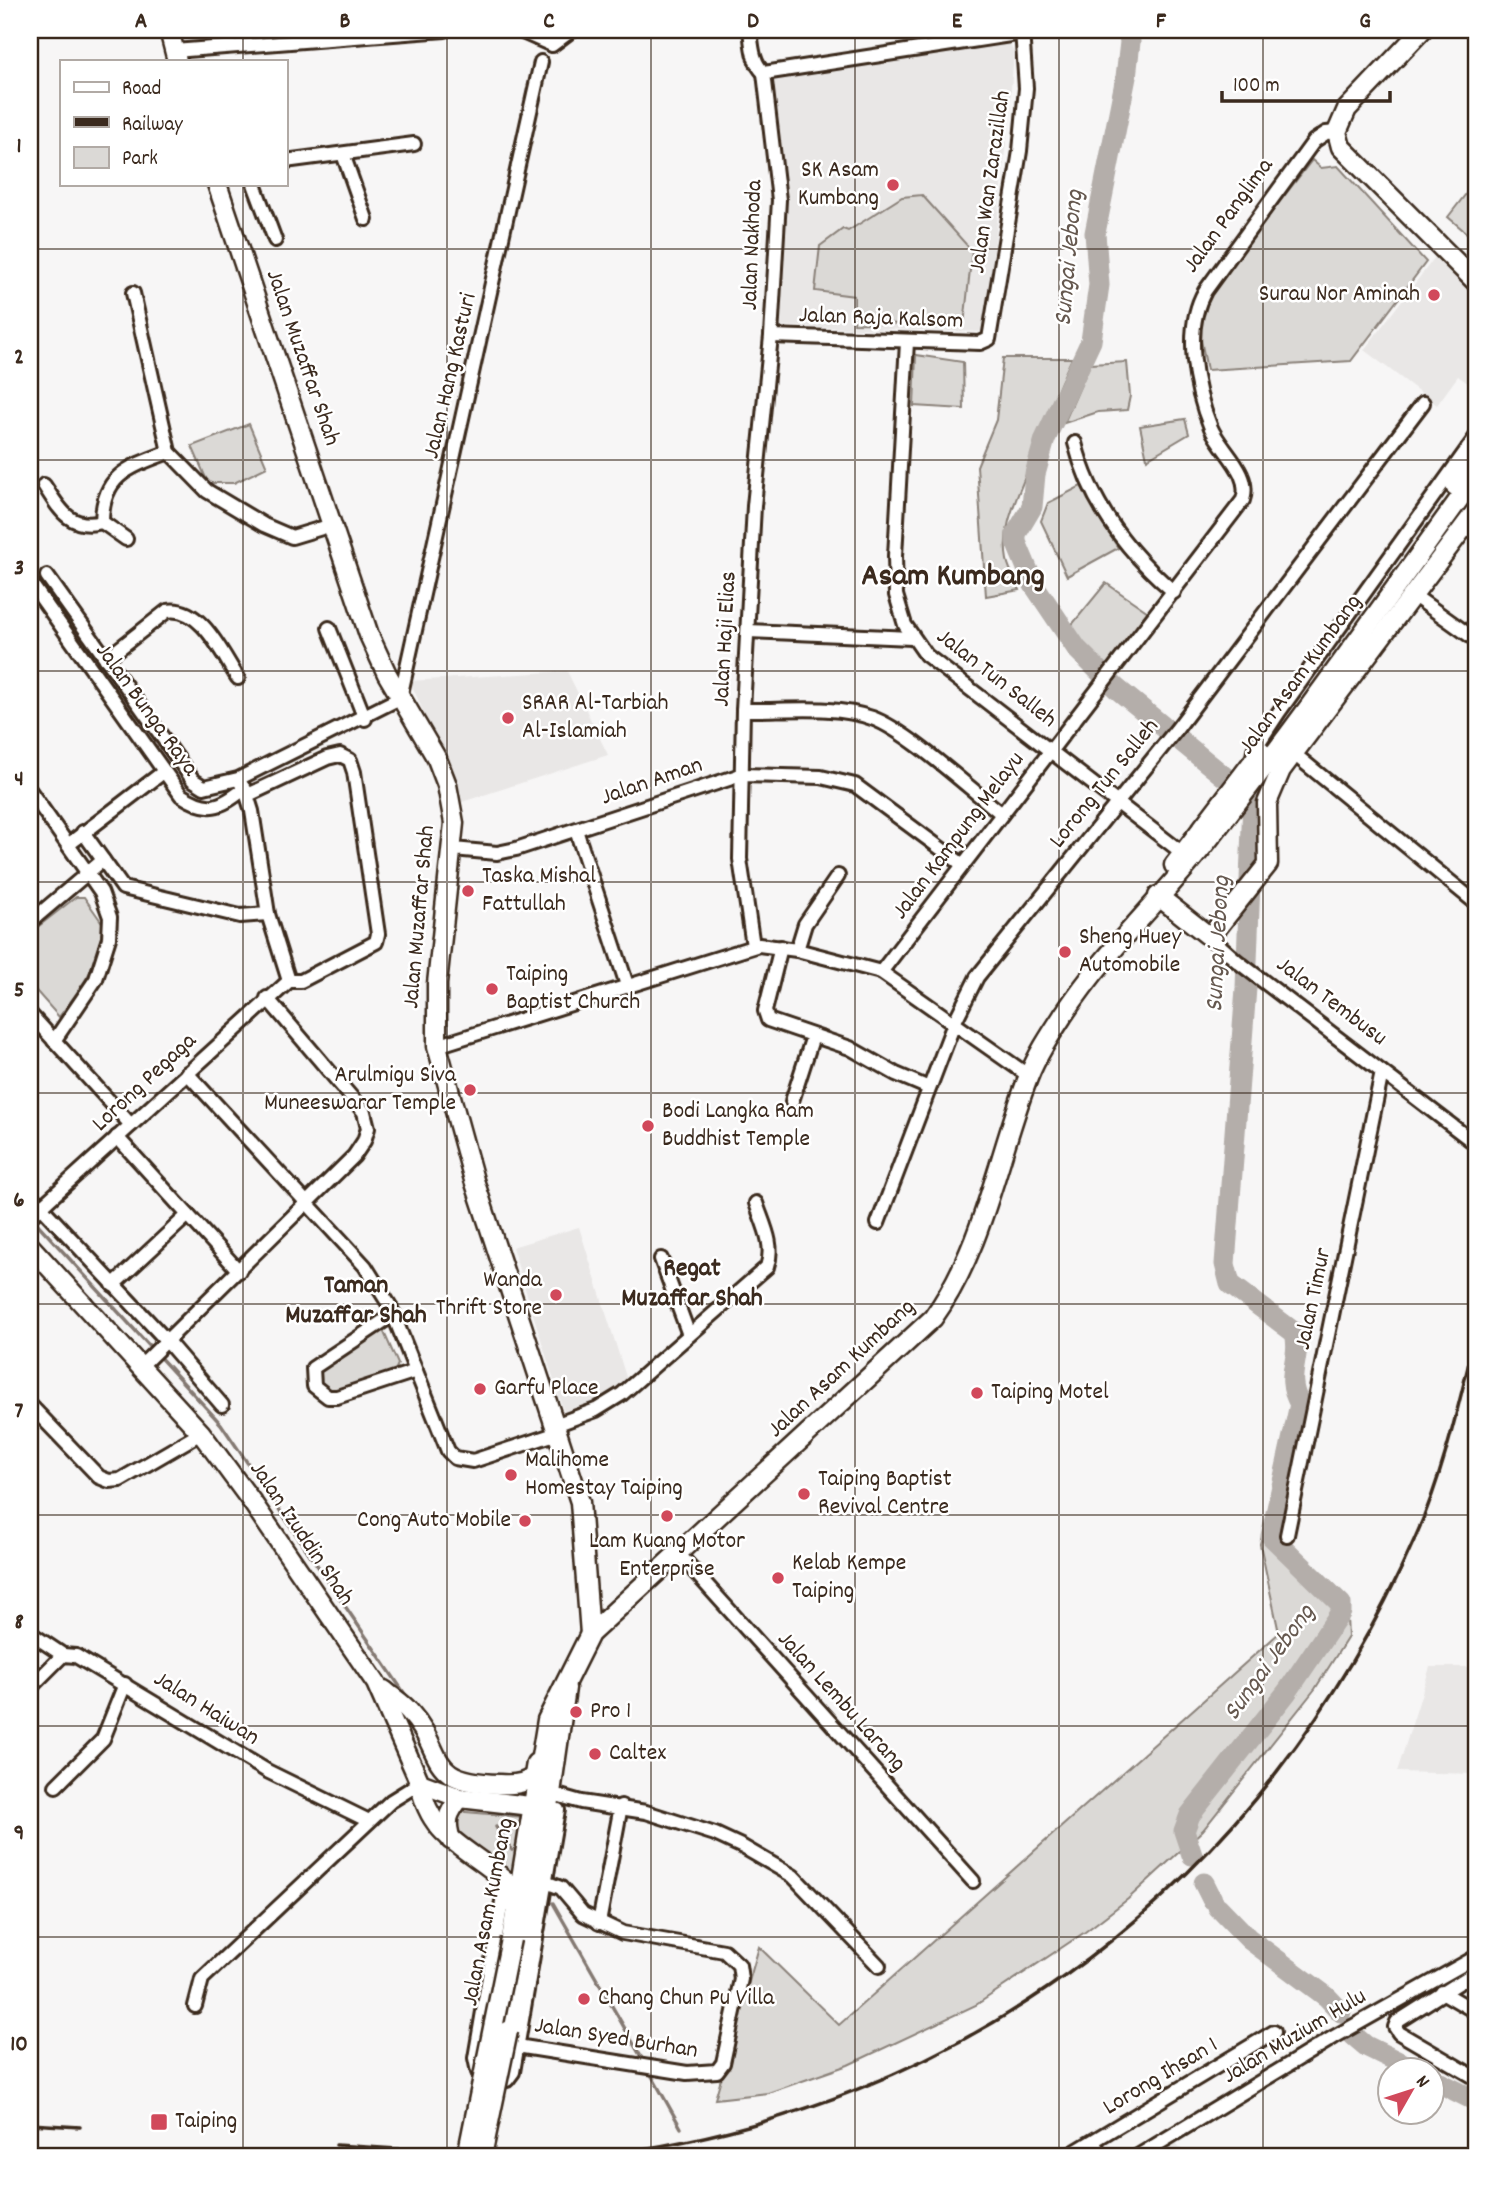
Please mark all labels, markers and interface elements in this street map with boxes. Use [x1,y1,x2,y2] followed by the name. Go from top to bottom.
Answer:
[135,6,147,39] text: A
[340,6,351,39] text: B
[543,6,555,39] text: C
[747,6,759,39] text: D
[952,6,963,39] text: E
[1156,6,1167,39] text: F
[1359,6,1371,39] text: G
[60,60,287,186] legend
[1222,60,1390,104] scale bar
[1233,72,1280,102] text: 100 m
[122,75,161,105] text: Road
[961,88,1021,276] street label: Jalan Wan Zarazillah
[122,111,183,141] text: Railway
[16,131,22,164] text: 1
[122,145,158,175] text: Park
[1176,151,1283,281] street label: Jalan Panglima
[798,154,879,216] place label: SK Asam Kumbang
[885,177,901,193] marker: SK Asam Kumbang
[734,178,772,311] street label: Jalan Nakhoda
[1046,187,1095,327] water label: Sungai Jebong
[256,265,348,451] street label: Jalan Muzaffar Shah
[1259,278,1420,312] place label: Surau Nor Aminah
[1426,287,1442,303] marker: Surau Nor Aminah
[415,290,487,462] street label: Jalan Hang Kasturi
[798,299,964,339] street label: Jalan Raja Kalsom
[14,342,24,375] text: 2
[14,553,24,586] text: 3
[861,555,1045,601] district label: Asam Kumbang
[705,570,747,708] street label: Jalan Haji Elias
[1231,588,1371,762] street label: Jalan Asam Kumbang
[928,621,1064,737] street label: Jalan Tun Salleh
[86,636,206,784] street label: Jalan Bunga Raya
[522,687,668,749] place label: SRAR Al-Tarbiah Al-Islamiah
[500,710,516,726] marker: SRAR Al-Tarbiah Al-Islamiah
[1042,712,1168,856] street label: Lorong Tun Salleh
[884,745,1034,927] street label: Jalan Kampung Melayu
[597,749,707,815] street label: Jalan Aman
[14,764,24,797] text: 4
[395,824,445,1010] street label: Jalan Muzaffar Shah
[482,860,596,922] place label: Taska Mishal Fattullah
[1197,873,1241,1013] water label: Sungai Jebong
[460,883,476,899] marker: Taska Mishal Fattullah
[1079,921,1182,983] place label: Sheng Huey Automobile
[1057,944,1073,960] marker: Sheng Huey Automobile
[1268,949,1394,1055] street label: Jalan Tembusu
[506,958,640,1020] place label: Taiping Baptist Church
[14,975,24,1008] text: 5
[484,981,500,997] marker: Taiping Baptist Church
[85,1025,205,1141] street label: Lorong Pegaga
[264,1059,457,1121] place label: Arulmigu Siva Muneeswarar Temple
[462,1082,478,1098] marker: Arulmigu Siva Muneeswarar Temple
[662,1095,814,1157] place label: Bodi Langka Ram Buddhist Temple
[640,1118,656,1134] marker: Bodi Langka Ram Buddhist Temple
[13,1185,25,1218] text: 6
[1287,1245,1341,1353] street label: Jalan Timur
[621,1251,763,1318] district label: Regat Muzaffar Shah
[436,1264,543,1326] place label: Wanda Thrift Store
[285,1268,427,1335] district label: Taman Muzaffar Shah
[548,1287,564,1303] marker: Wanda Thrift Store
[760,1291,924,1447] street label: Jalan Asam Kumbang
[494,1372,599,1406] place label: Garfu Place
[991,1376,1109,1410] place label: Taiping Motel
[472,1381,488,1397] marker: Garfu Place
[969,1385,985,1401] marker: Taiping Motel
[15,1396,24,1429] text: 7
[525,1444,683,1506] place label: Malihome Homestay Taiping
[240,1455,362,1613] street label: Jalan Izuddin Shah
[818,1463,952,1525] place label: Taiping Baptist Revival Centre
[503,1467,519,1483] marker: Malihome Homestay Taiping
[796,1486,812,1502] marker: Taiping Baptist Revival Centre
[357,1504,511,1538] place label: Cong Auto Mobile
[659,1508,675,1524] marker: Lam Kuang Motor Enterprise
[517,1513,533,1529] marker: Cong Auto Mobile
[589,1525,745,1587] place label: Lam Kuang Motor Enterprise
[792,1547,906,1609] place label: Kelab Kempe Taiping
[770,1570,786,1586] marker: Kelab Kempe Taiping
[1215,1596,1326,1729] water label: Sungai Jebong
[14,1607,24,1640] text: 8
[768,1624,914,1780] street label: Jalan Lembu Larang
[146,1663,266,1755] street label: Jalan Haiwan
[590,1695,631,1729] place label: Pro 1
[568,1704,584,1720] marker: Pro 1
[609,1737,666,1771] place label: Caltex
[587,1746,603,1762] marker: Caltex
[454,1815,524,2009] street label: Jalan Asam Kumbang
[14,1818,24,1851] text: 9
[1217,1981,1373,2093] street label: Jalan Muzium Hulu
[598,1982,775,2016] place label: Chang Chun Pu Villa
[576,1991,592,2007] marker: Chang Chun Pu Villa
[532,2009,700,2069] street label: Jalan Syed Burhan
[10,2029,28,2062] text: 10
[1097,2029,1225,2125] street label: Lorong Ihsan 1
[1376,2056,1446,2126] north arrow
[1408,2070,1435,2095] text: N
[175,2105,237,2139] place label: Taiping
[149,2112,169,2132] marker: Taiping

